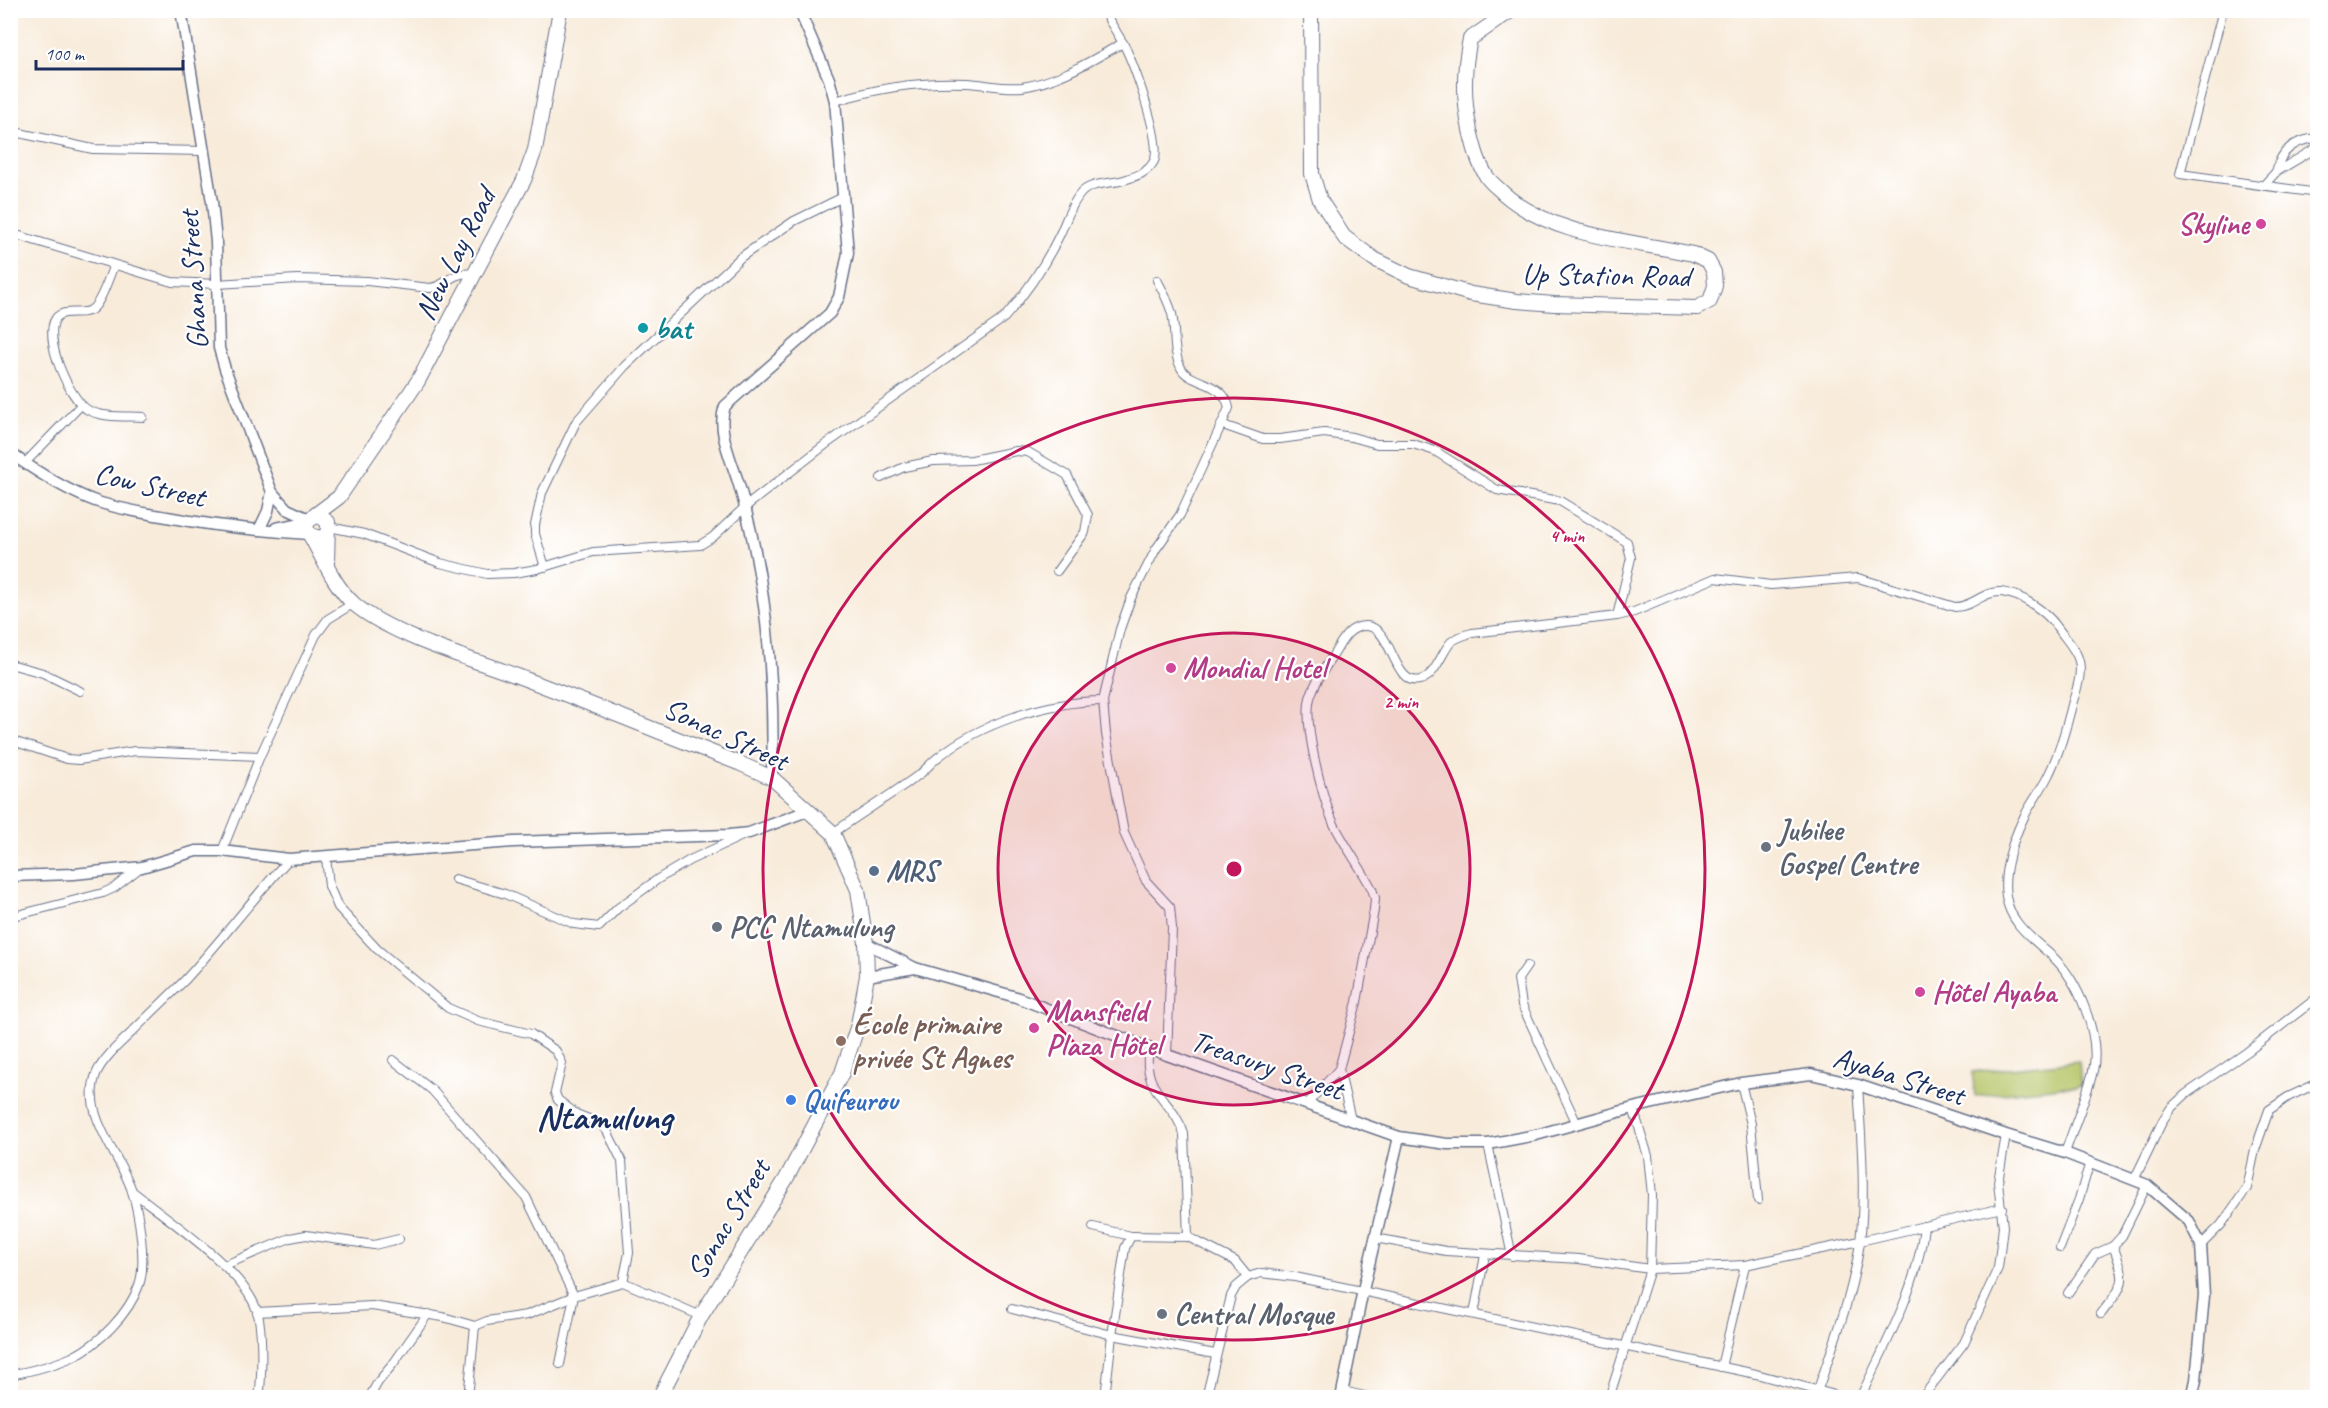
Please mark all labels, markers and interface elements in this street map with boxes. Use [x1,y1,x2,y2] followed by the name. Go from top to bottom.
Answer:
[36,33,183,71] scale bar
[45,43,86,65] text: 100 m
[406,178,506,326] street label: New Lay Road
[2177,205,2251,244] place label: Skyline
[169,206,217,351] street label: Ghana Street
[2254,217,2268,231] marker: Skyline
[1522,255,1695,296] street label: Up Station Road
[655,309,694,347] place label: bat
[636,321,650,335] marker: bat
[91,454,212,517] street label: Cow Street
[1550,525,1585,547] text: 4 min
[1183,649,1332,687] place label: Mondial Hotel
[1164,661,1178,675] marker: Mondial Hotel
[658,689,797,781] street label: Sonac Street
[1384,691,1419,713] text: 2 min
[1776,811,1920,883] place label: Jubilee Gospel Centre
[1759,840,1773,854] marker: Jubilee Gospel Centre
[886,852,943,890] place label: MRS
[1224,859,1244,879] centre of rings
[867,864,881,878] marker: MRS
[729,908,896,946] place label: PCC Ntamulung
[710,920,724,934] marker: PCC Ntamulung
[1932,973,2059,1011] place label: Hôtel Ayaba
[1913,985,1927,999] marker: Hôtel Ayaba
[1046,992,1167,1064] place label: Mansfield Plaza Hôtel
[853,1005,1015,1077] place label: École primaire privée St Agnes
[1027,1021,1041,1035] marker: Mansfield Plaza Hôtel
[1186,1021,1351,1110] street label: Treasury Street
[834,1034,848,1048] marker: École primaire privée St Agnes
[1829,1038,1972,1115] street label: Ayaba Street
[803,1081,901,1119] place label: Quifeurou
[784,1093,798,1107] marker: Quifeurou
[536,1094,676,1140] district label: Ntamulung
[677,1150,780,1286] street label: Sonac Street
[1174,1295,1335,1333] place label: Central Mosque
[1155,1307,1169,1321] marker: Central Mosque

